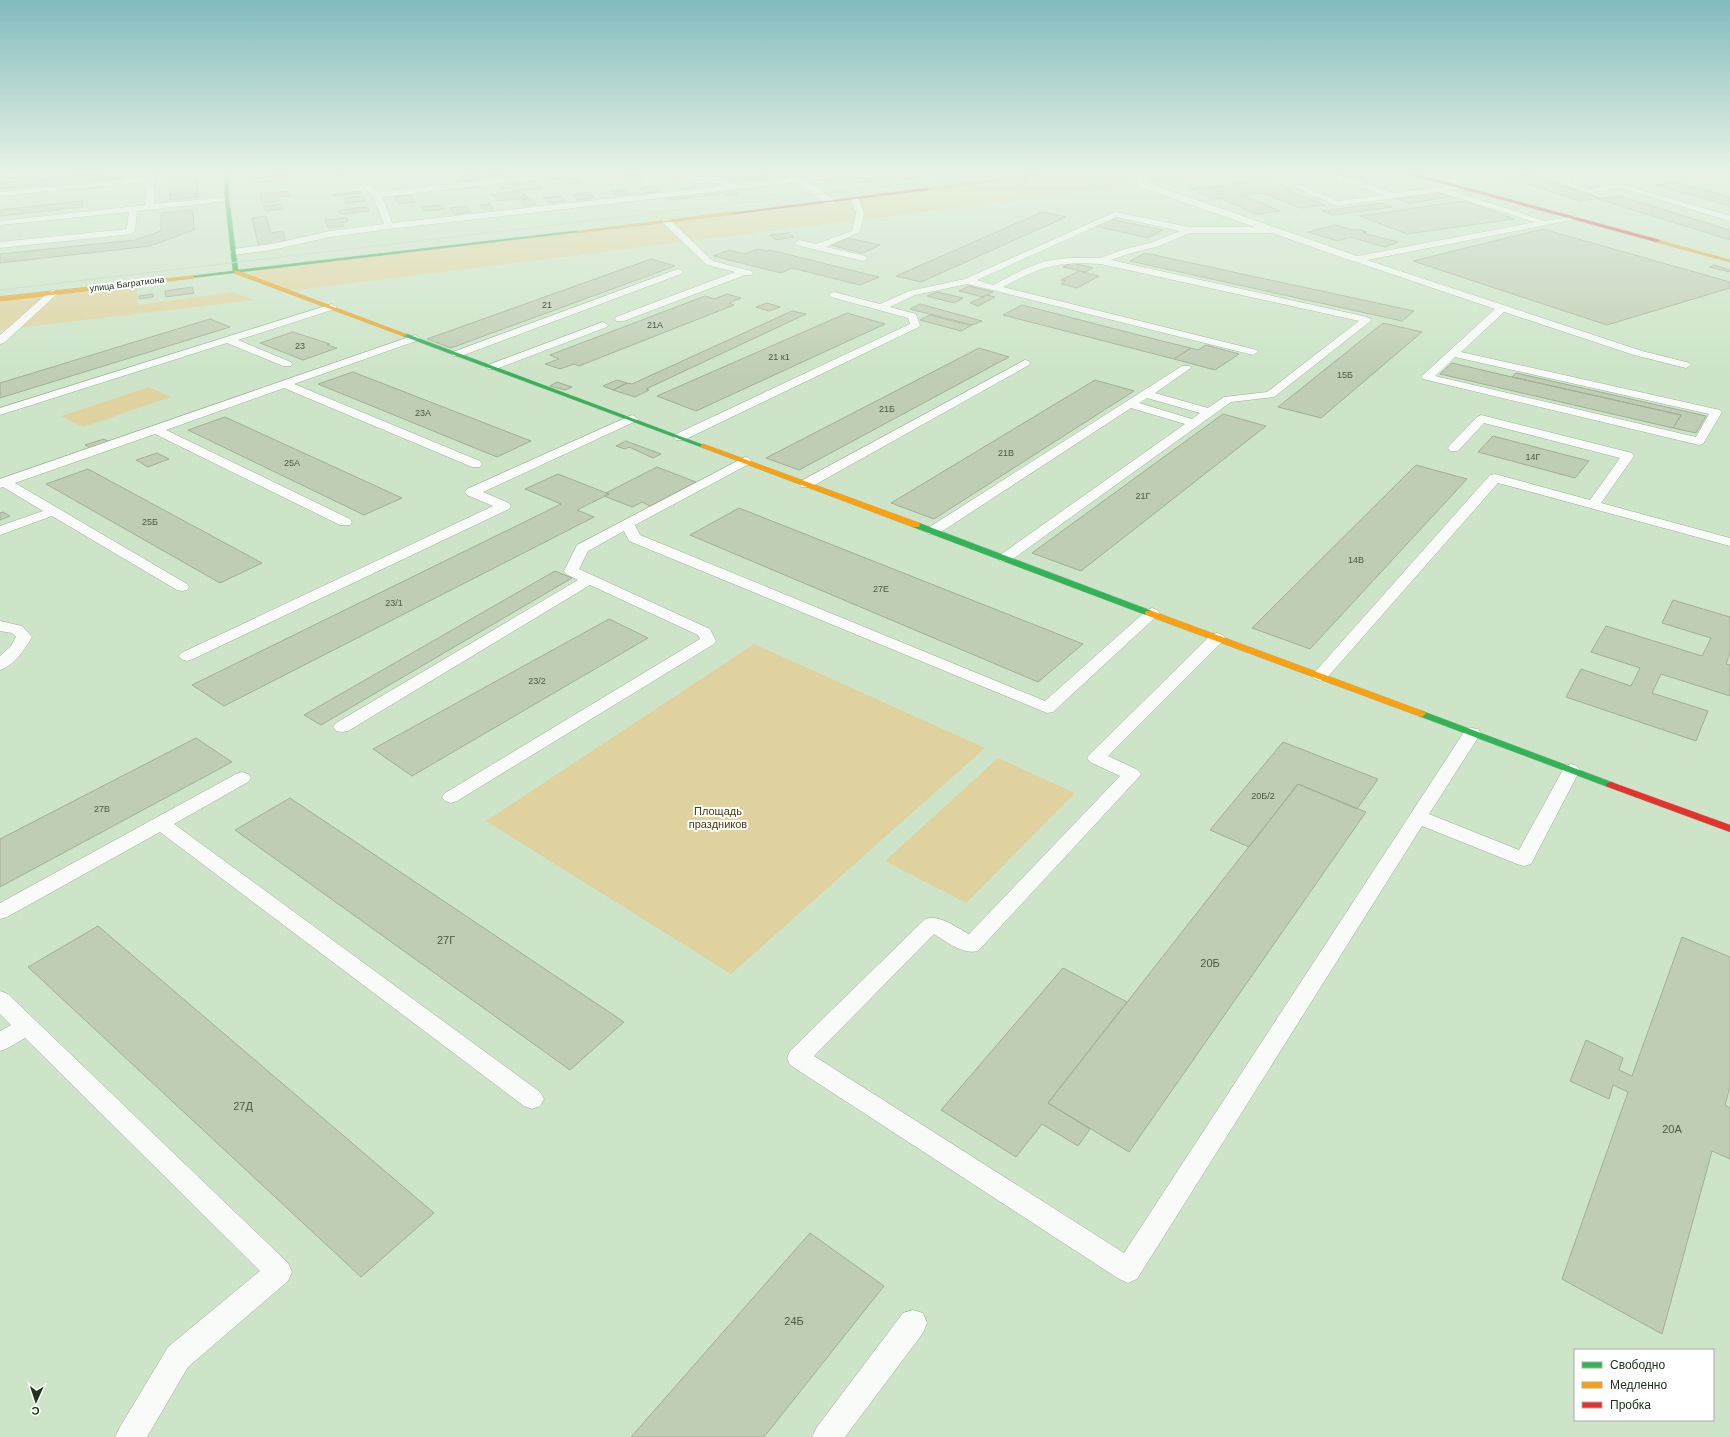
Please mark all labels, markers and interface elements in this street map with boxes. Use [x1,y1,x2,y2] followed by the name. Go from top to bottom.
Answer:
[89,274,165,294] street label: улица Багратиона
[542,300,552,310] house number: 21
[647,320,663,330] house number: 21А
[295,341,305,351] house number: 23
[768,352,790,362] house number: 21 к1
[1337,370,1353,380] house number: 15Б
[879,404,895,414] house number: 21Б
[415,408,431,418] house number: 23А
[998,448,1014,458] house number: 21В
[1526,452,1541,462] house number: 14Г
[284,458,300,468] house number: 25А
[1136,491,1151,501] house number: 21Г
[142,517,158,527] house number: 25Б
[1348,555,1364,565] house number: 14В
[873,584,889,594] house number: 27Е
[385,598,403,608] house number: 23/1
[528,676,546,686] house number: 23/2
[1251,791,1275,801] house number: 20Б/2
[94,804,110,814] house number: 27В
[689,805,747,830] park label: Площадь праздников
[437,934,455,946] house number: 27Г
[1200,957,1220,969] house number: 20Б
[233,1100,253,1112] house number: 27Д
[1662,1123,1682,1135] house number: 20А
[784,1315,804,1327] house number: 24Б
[1574,1349,1714,1421] legend
[1610,1358,1665,1372] text: Свободно
[1610,1378,1667,1392] text: Медленно
[16,1381,56,1421] north arrow
[1610,1398,1651,1412] text: Пробка
[31,1405,40,1417] text: С

